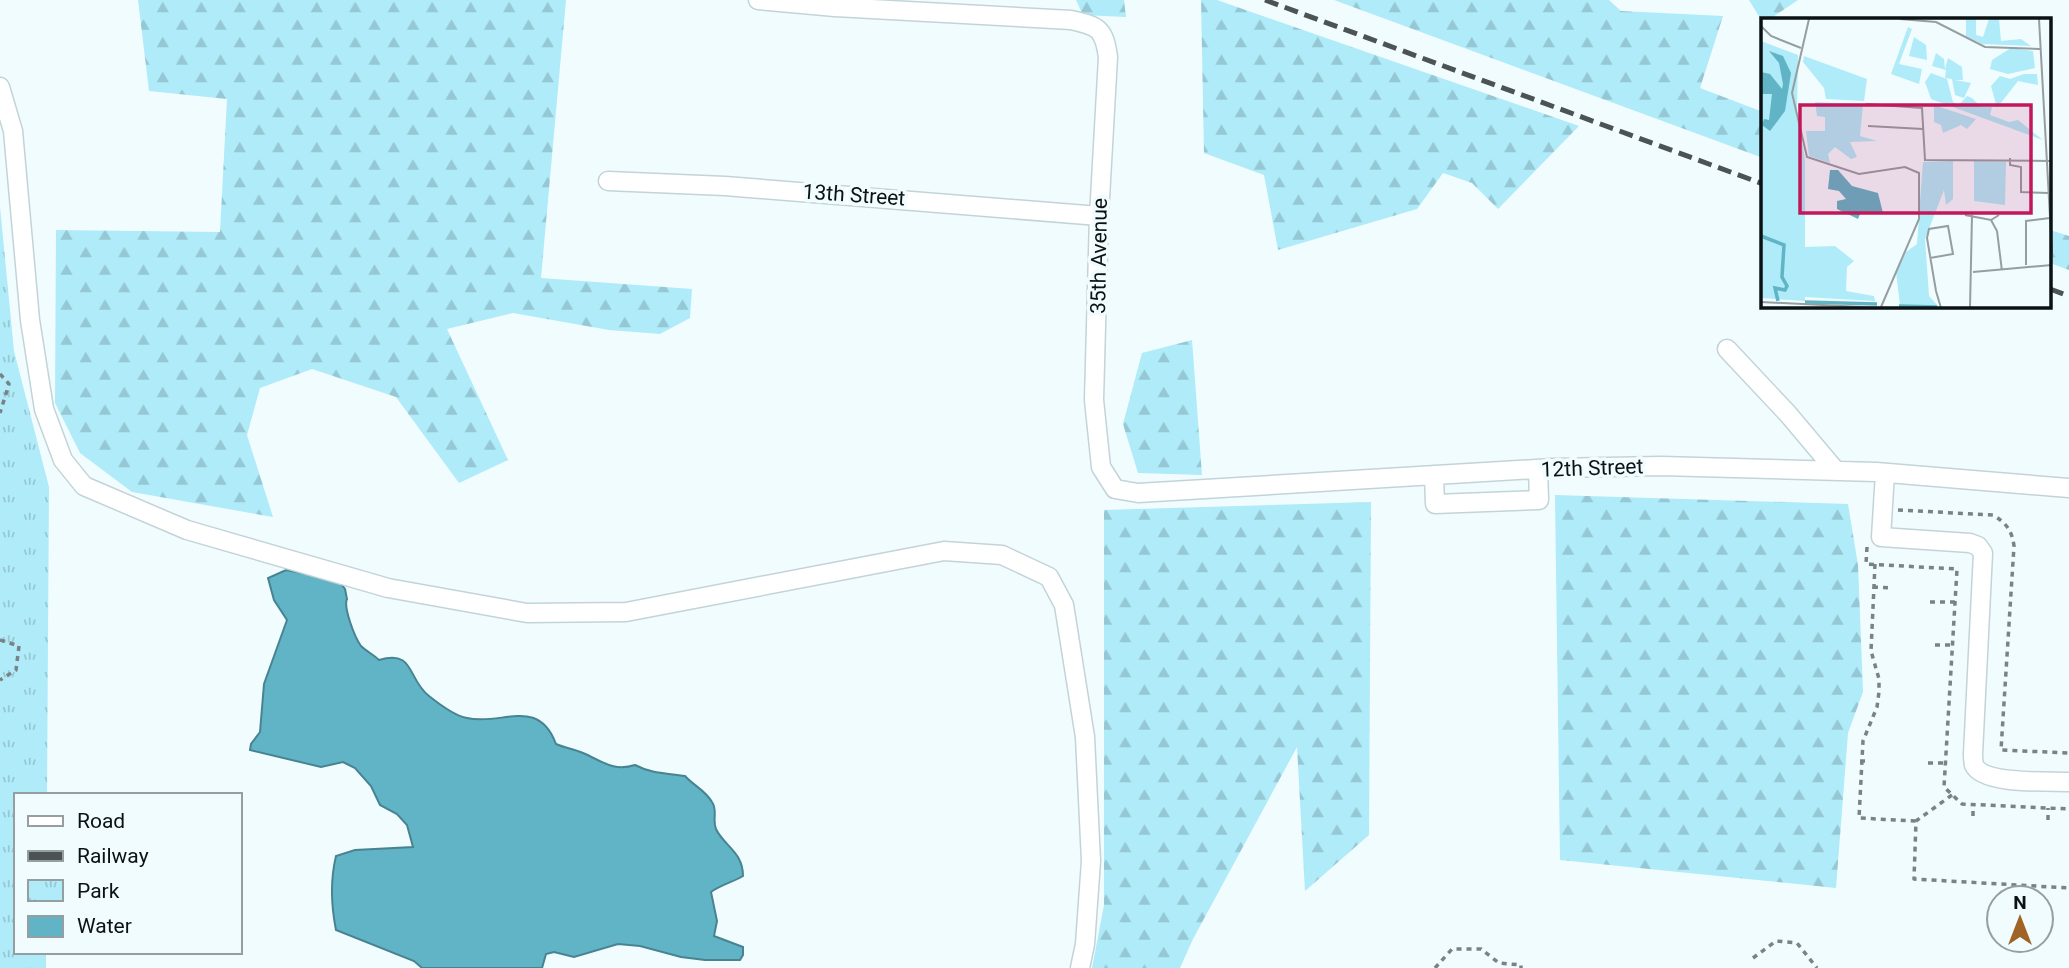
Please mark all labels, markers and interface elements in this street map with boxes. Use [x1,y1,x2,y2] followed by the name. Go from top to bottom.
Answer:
[1761,18,2052,308] inset map
[802,179,906,211] street label: 13th Street
[1086,198,1112,314] street label: 35th Avenue
[1540,454,1644,482] street label: 12th Street
[14,793,242,954] legend
[77,809,125,833] text: Road
[77,844,149,868] text: Railway
[77,879,120,903] text: Park
[1985,884,2055,954] north arrow
[2013,891,2027,914] text: N
[77,914,132,938] text: Water

